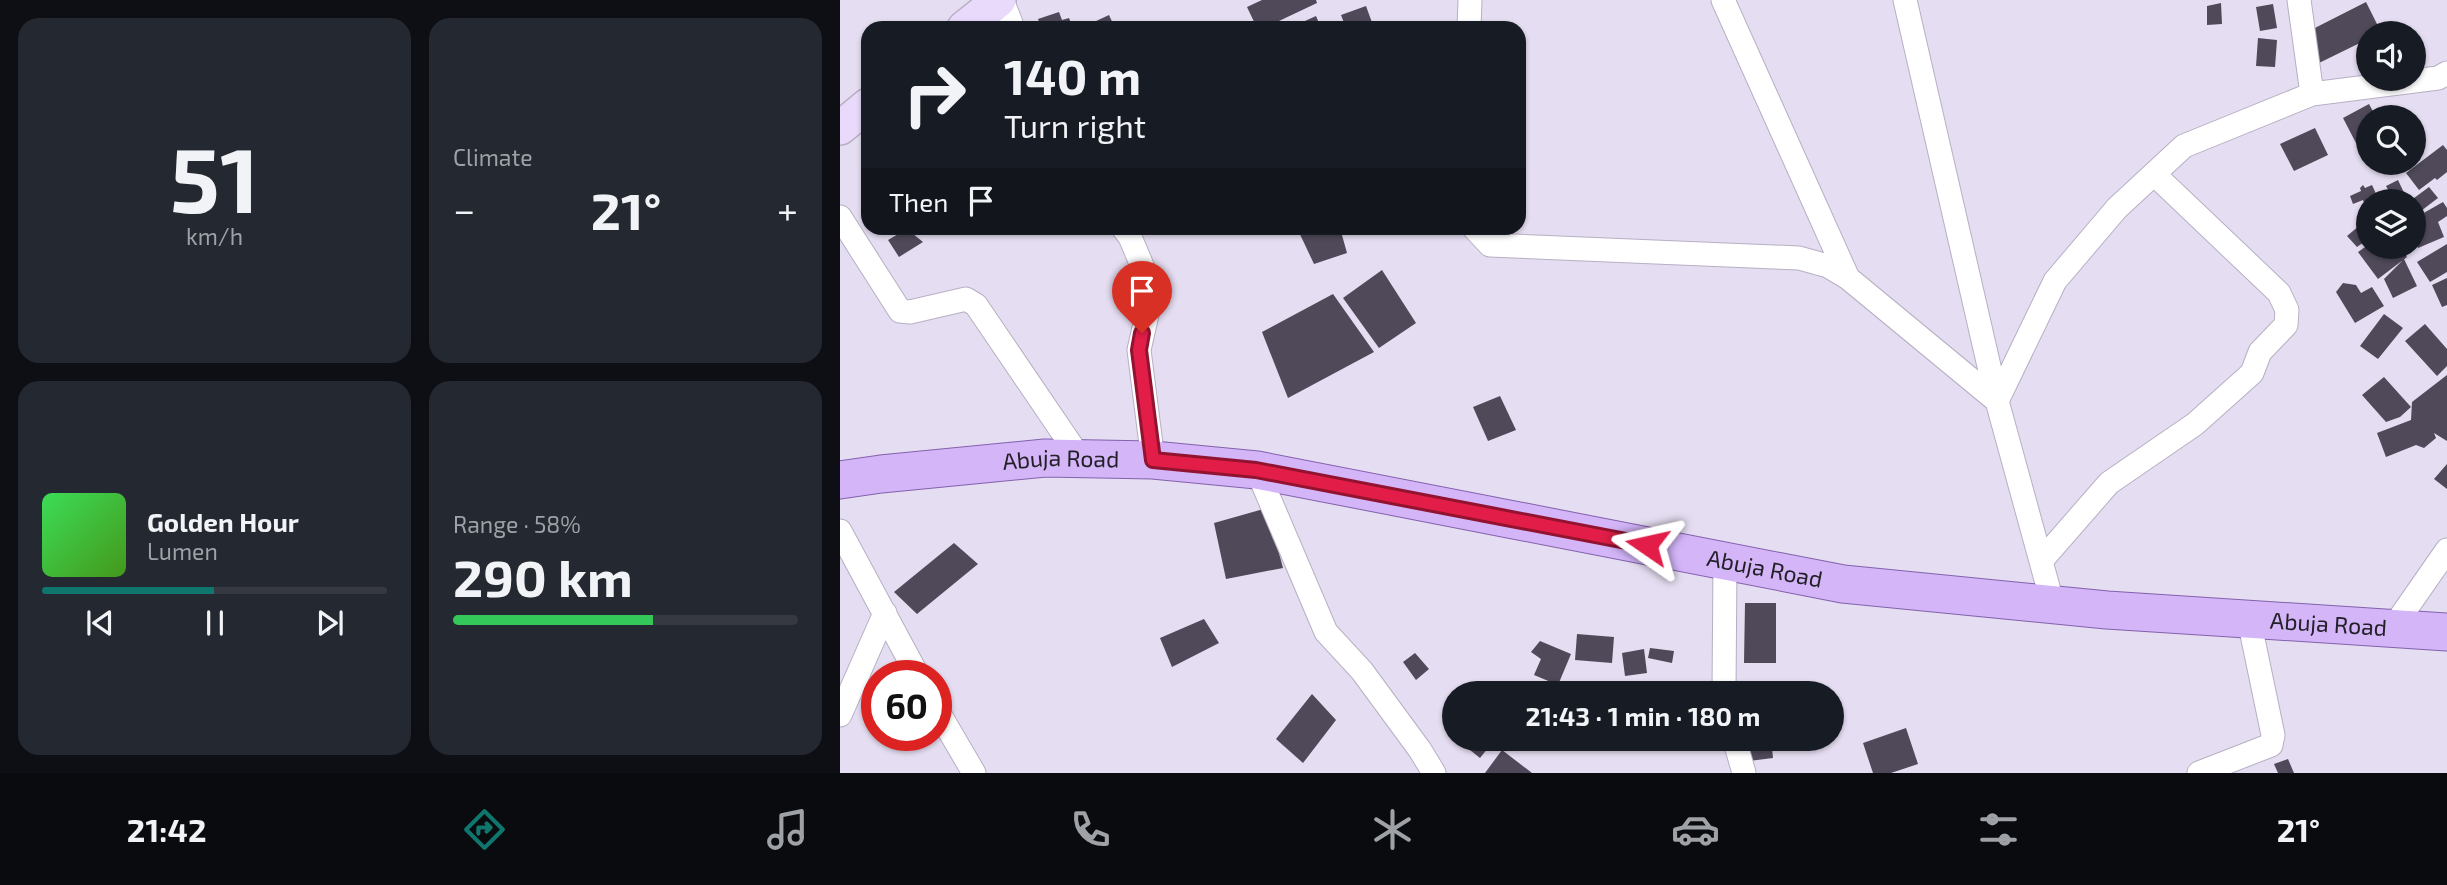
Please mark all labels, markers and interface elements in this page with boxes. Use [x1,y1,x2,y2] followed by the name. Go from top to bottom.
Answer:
[2356,21,2426,259] map controls
[2356,21,2426,91] button: sound
[1004,46,1141,105] text: 140 m
[889,49,980,140] icon: right
[2356,105,2426,175] button: search
[1004,106,1146,144] text: Turn right
[170,122,259,231] text: 51
[453,143,533,171] text: Climate
[591,178,661,240] text: 21°
[962,182,1000,220] icon: arrive
[453,186,475,232] text: −
[777,186,798,232] text: +
[889,186,948,217] text: Then
[2356,189,2426,259] button: layers
[186,222,243,250] text: km/h
[1112,261,1172,333] pin
[1123,272,1161,310] icon: arrive
[1001,443,1120,475] street label: Abuja Road
[147,506,299,537] text: Golden Hour
[1610,508,1684,582] position arrow
[453,510,581,538] text: Range · 58%
[147,537,218,565] text: Lumen
[1705,543,1825,593] street label: Abuja Road
[453,545,633,607] text: 290 km
[81,604,119,642] icon: previous
[196,604,234,642] icon: pause
[311,604,349,642] icon: next
[2269,606,2388,641] street label: Abuja Road
[861,660,952,751] speed limit sign: 60
[1526,700,1760,731] text: 21:43 · 1 min · 180 m
[460,805,509,854] icon: directions
[763,805,812,854] icon: music
[1066,805,1115,854] icon: phone
[1368,805,1417,854] icon: climate
[1671,805,1720,854] icon: car
[1974,805,2023,854] icon: filters
[127,810,206,848] text: 21:42
[2277,810,2320,848] text: 21°

